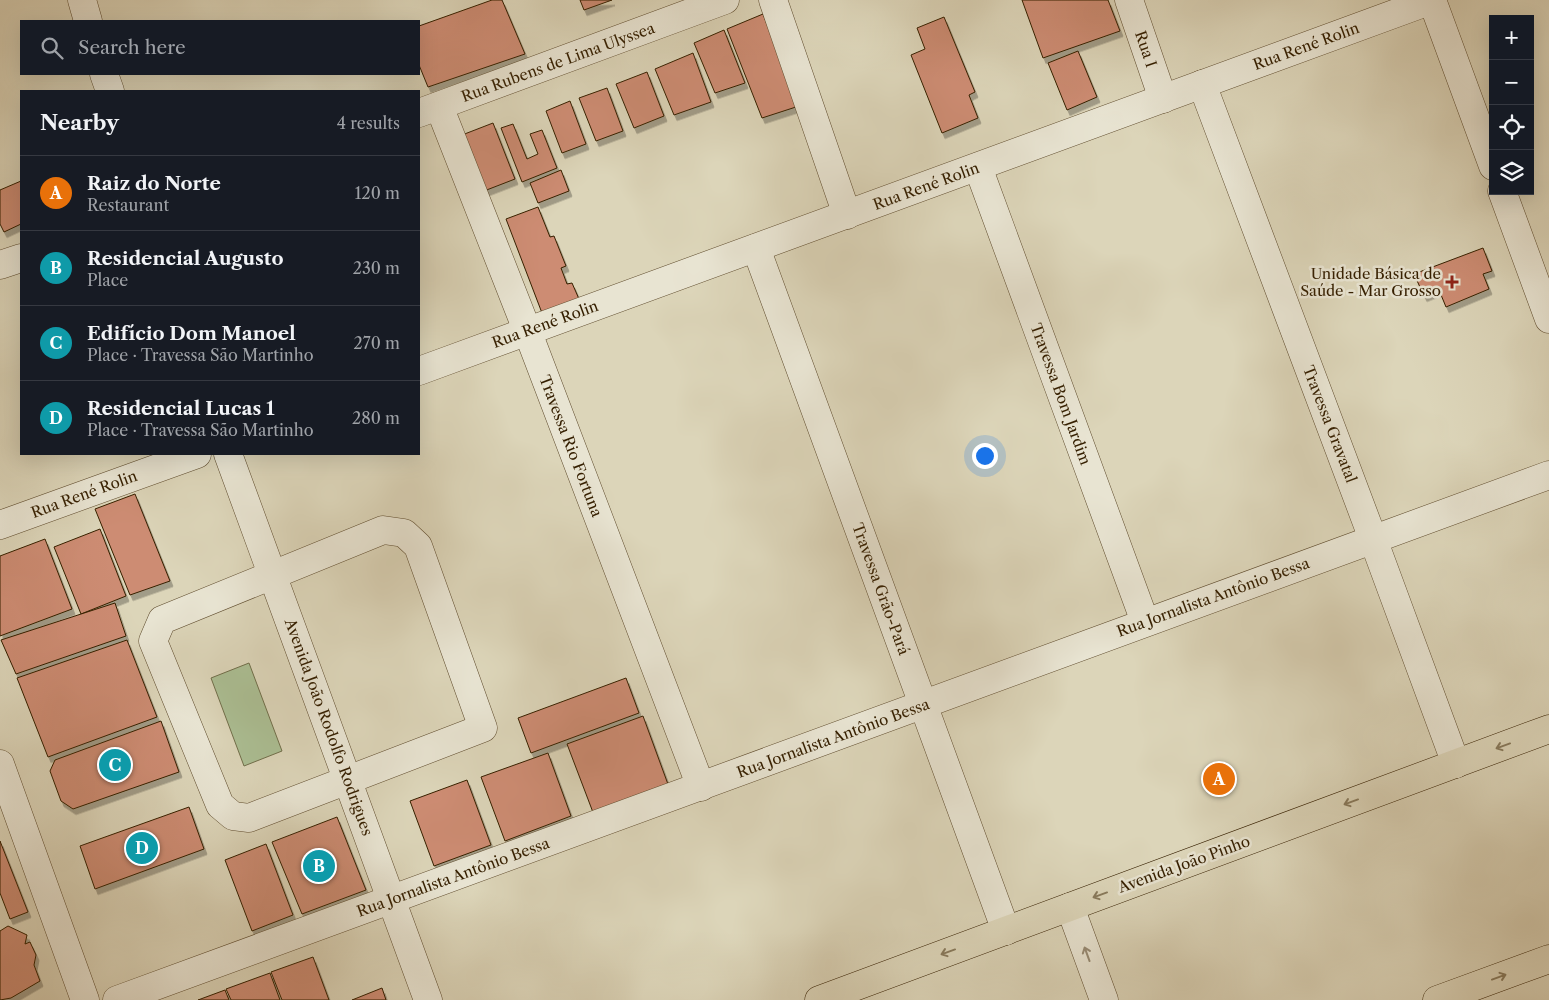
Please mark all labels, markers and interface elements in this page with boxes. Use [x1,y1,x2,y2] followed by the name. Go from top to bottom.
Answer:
[1489,15,1534,195] map controls
[1489,15,1534,60] button: +
[459,18,657,106] street label: Rua Rubens de Lima Ulyssea
[1250,18,1362,74] street label: Rua René Rolin
[20,20,420,75] search box
[1131,28,1161,70] street label: Rua I
[38,34,66,62] icon: search
[78,36,186,59] text: Search here
[1489,60,1534,105] button: −
[1489,105,1534,150] button: locate
[40,110,119,135] text: Nearby
[337,113,400,133] text: 4 results
[1489,150,1534,195] button: layers
[870,158,982,214] street label: Rua René Rolin
[87,172,221,195] text: Raiz do Norte
[50,183,62,203] text: A
[355,183,400,203] text: 120 m
[87,195,169,215] text: Restaurant
[87,247,283,270] text: Residencial Augusto
[50,258,62,278] text: B
[353,258,400,278] text: 230 m
[1300,264,1441,300] place label: Unidade Básica de Saúde - Mar Grosso
[87,270,128,290] text: Place
[1445,275,1459,289] marker: Unidade Básica de Saúde - Mar Grosso
[489,296,601,352] street label: Rua René Rolin
[1027,321,1095,467] street label: Travessa Bom Jardim
[87,322,296,345] text: Edifício Dom Manoel
[50,333,62,353] text: C
[354,333,400,353] text: 270 m
[87,345,314,365] text: Place · Travessa São Martinho
[1299,363,1361,486] street label: Travessa Gravatal
[535,372,607,520] street label: Travessa Rio Fortuna
[87,397,275,420] text: Residencial Lucas 1
[49,408,63,428] text: D
[352,408,400,428] text: 280 m
[87,420,314,440] text: Place · Travessa São Martinho
[972,443,998,469] your location
[28,466,140,522] street label: Rua René Rolin
[848,520,914,658] street label: Travessa Grão-Pará
[1114,553,1312,641] street label: Rua Jornalista Antônio Bessa
[280,615,377,838] street label: Avenida João Rodolfo Rodrigues
[734,694,932,782] street label: Rua Jornalista Antônio Bessa
[1496,742,1512,751] one-way arrow
[99,746,131,784] pin: C
[1203,760,1235,798] pin: A
[1344,798,1359,808] one-way arrow
[126,829,158,867] pin: D
[1115,831,1253,897] street label: Avenida João Pinho
[354,833,552,921] street label: Rua Jornalista Antônio Bessa
[303,847,335,885] pin: B
[1093,891,1108,901] one-way arrow
[1082,947,1091,963] one-way arrow
[941,948,956,957] one-way arrow
[1491,972,1506,981] one-way arrow

